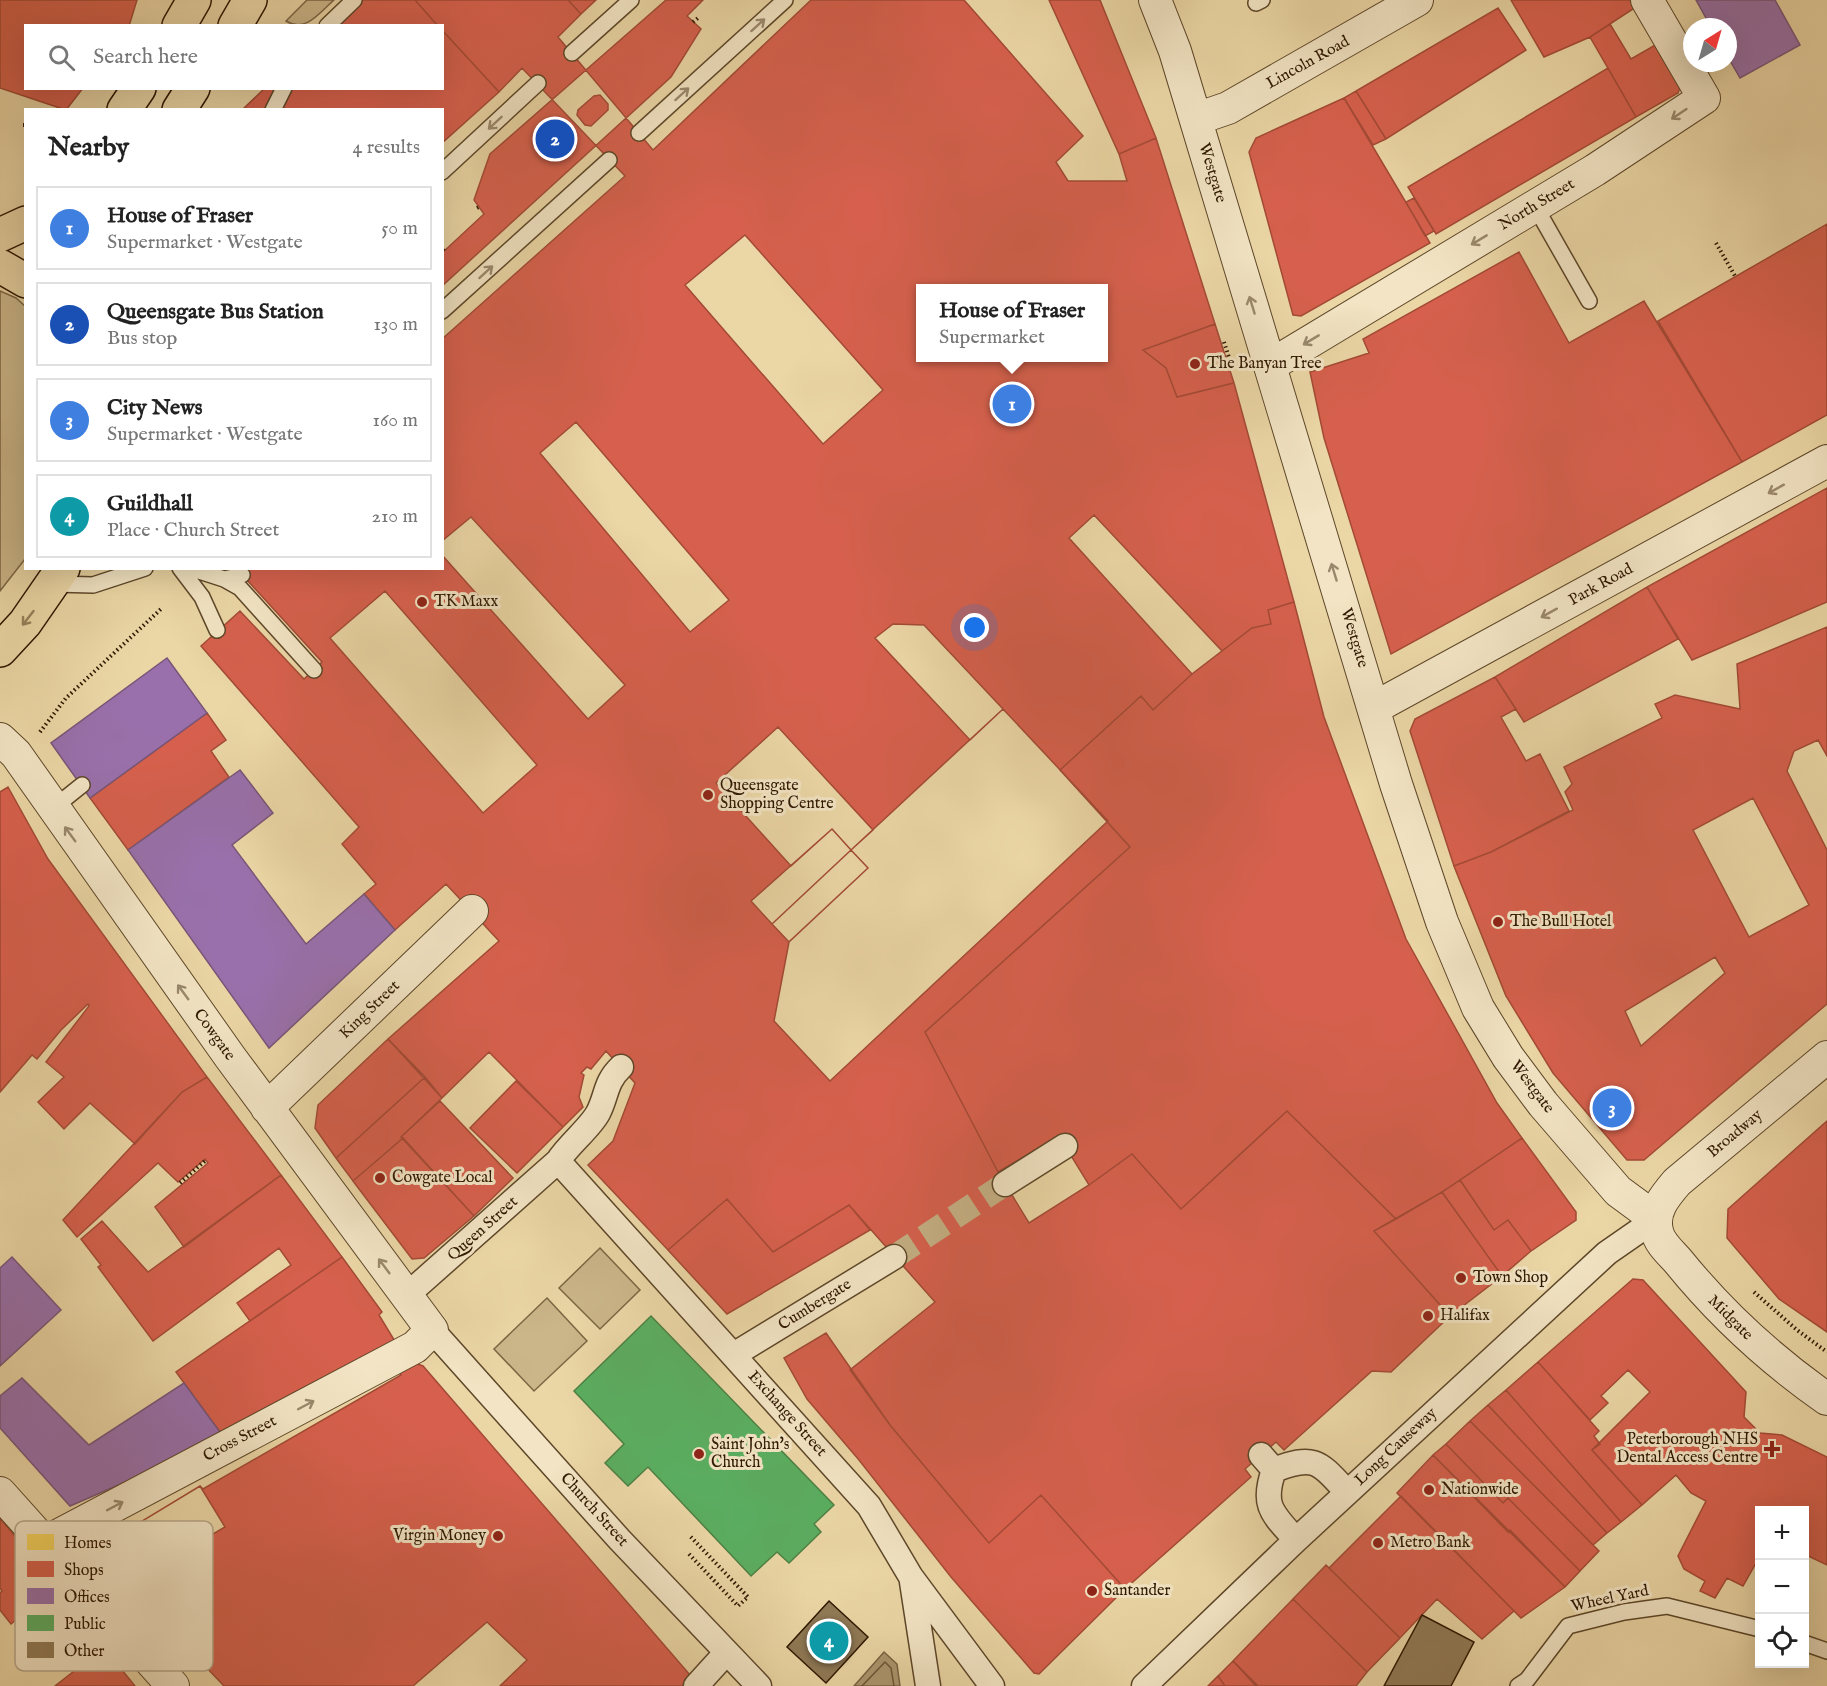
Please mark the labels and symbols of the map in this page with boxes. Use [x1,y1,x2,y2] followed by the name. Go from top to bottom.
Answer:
[750,18,765,32] one-way arrow
[1683,18,1737,72] north arrow
[1263,32,1354,94] street label: Lincoln Road
[675,87,690,101] one-way arrow
[1672,108,1688,120] one-way arrow
[487,116,502,130] one-way arrow
[536,116,574,162] pin: 2
[1193,141,1231,205] street label: Westgate
[1495,174,1579,235] street label: North Street
[1471,234,1488,246] one-way arrow
[478,265,493,279] one-way arrow
[1246,296,1257,315] one-way arrow
[1303,335,1320,347] one-way arrow
[1207,354,1322,374] place label: The Banyan Tree
[1188,357,1202,371] marker: The Banyan Tree
[992,382,1032,426] pin: 1
[1767,484,1785,495] one-way arrow
[1565,559,1637,611] street label: Park Road
[1327,563,1338,582] one-way arrow
[434,592,498,612] place label: TK Maxx
[415,595,429,609] marker: TK Maxx
[1335,606,1373,670] street label: Westgate
[1541,608,1559,619] one-way arrow
[22,610,35,626] one-way arrow
[960,613,989,642] your location
[720,776,834,814] place label: Queensgate Shopping Centre
[701,788,715,802] marker: Queensgate Shopping Centre
[64,826,76,842] one-way arrow
[1510,912,1612,932] place label: The Bull Hotel
[1491,915,1505,929] marker: The Bull Hotel
[336,976,405,1044] street label: King Street
[177,985,190,1001] one-way arrow
[189,1005,239,1065] street label: Cowgate
[1506,1056,1558,1118] street label: Westgate
[1592,1086,1632,1130] pin: 3
[1703,1105,1767,1163] street label: Broadway
[392,1168,493,1188] place label: Cowgate Local
[373,1171,387,1185] marker: Cowgate Local
[444,1192,523,1266] street label: Queen Street
[378,1259,390,1275] one-way arrow
[1473,1268,1548,1288] place label: Town Shop
[1454,1271,1468,1285] marker: Town Shop
[775,1275,855,1335] street label: Cumbergate
[1703,1291,1757,1345] street label: Midgate
[1440,1306,1490,1326] place label: Halifax
[1421,1309,1435,1323] marker: Halifax
[743,1367,831,1462] street label: Exchange Street
[296,1398,314,1410] one-way arrow
[1351,1404,1442,1490] street label: Long Causeway
[200,1411,281,1467] street label: Cross Street
[1616,1430,1758,1468] place label: Peterborough NHS Dental Access Centre
[711,1435,790,1473] place label: Saint John's Church
[1763,1440,1781,1458] marker: Peterborough NHS Dental Access Centre
[692,1447,706,1461] marker: Saint John's Church
[556,1469,633,1551] street label: Church Street
[1441,1480,1519,1500] place label: Nationwide
[1422,1483,1436,1497] marker: Nationwide
[105,1499,123,1511] one-way arrow
[15,1521,213,1671] legend
[392,1526,486,1546] place label: Virgin Money
[491,1529,505,1543] marker: Virgin Money
[1390,1533,1471,1553] place label: Metro Bank
[64,1534,112,1554] text: Homes
[1371,1536,1385,1550] marker: Metro Bank
[64,1561,104,1581] text: Shops
[1104,1581,1170,1601] place label: Santander
[1569,1581,1651,1617] street label: Wheel Yard
[1085,1584,1099,1598] marker: Santander
[64,1588,110,1608] text: Offices
[64,1615,106,1635] text: Public
[810,1618,848,1664] pin: 4
[64,1642,105,1662] text: Other

